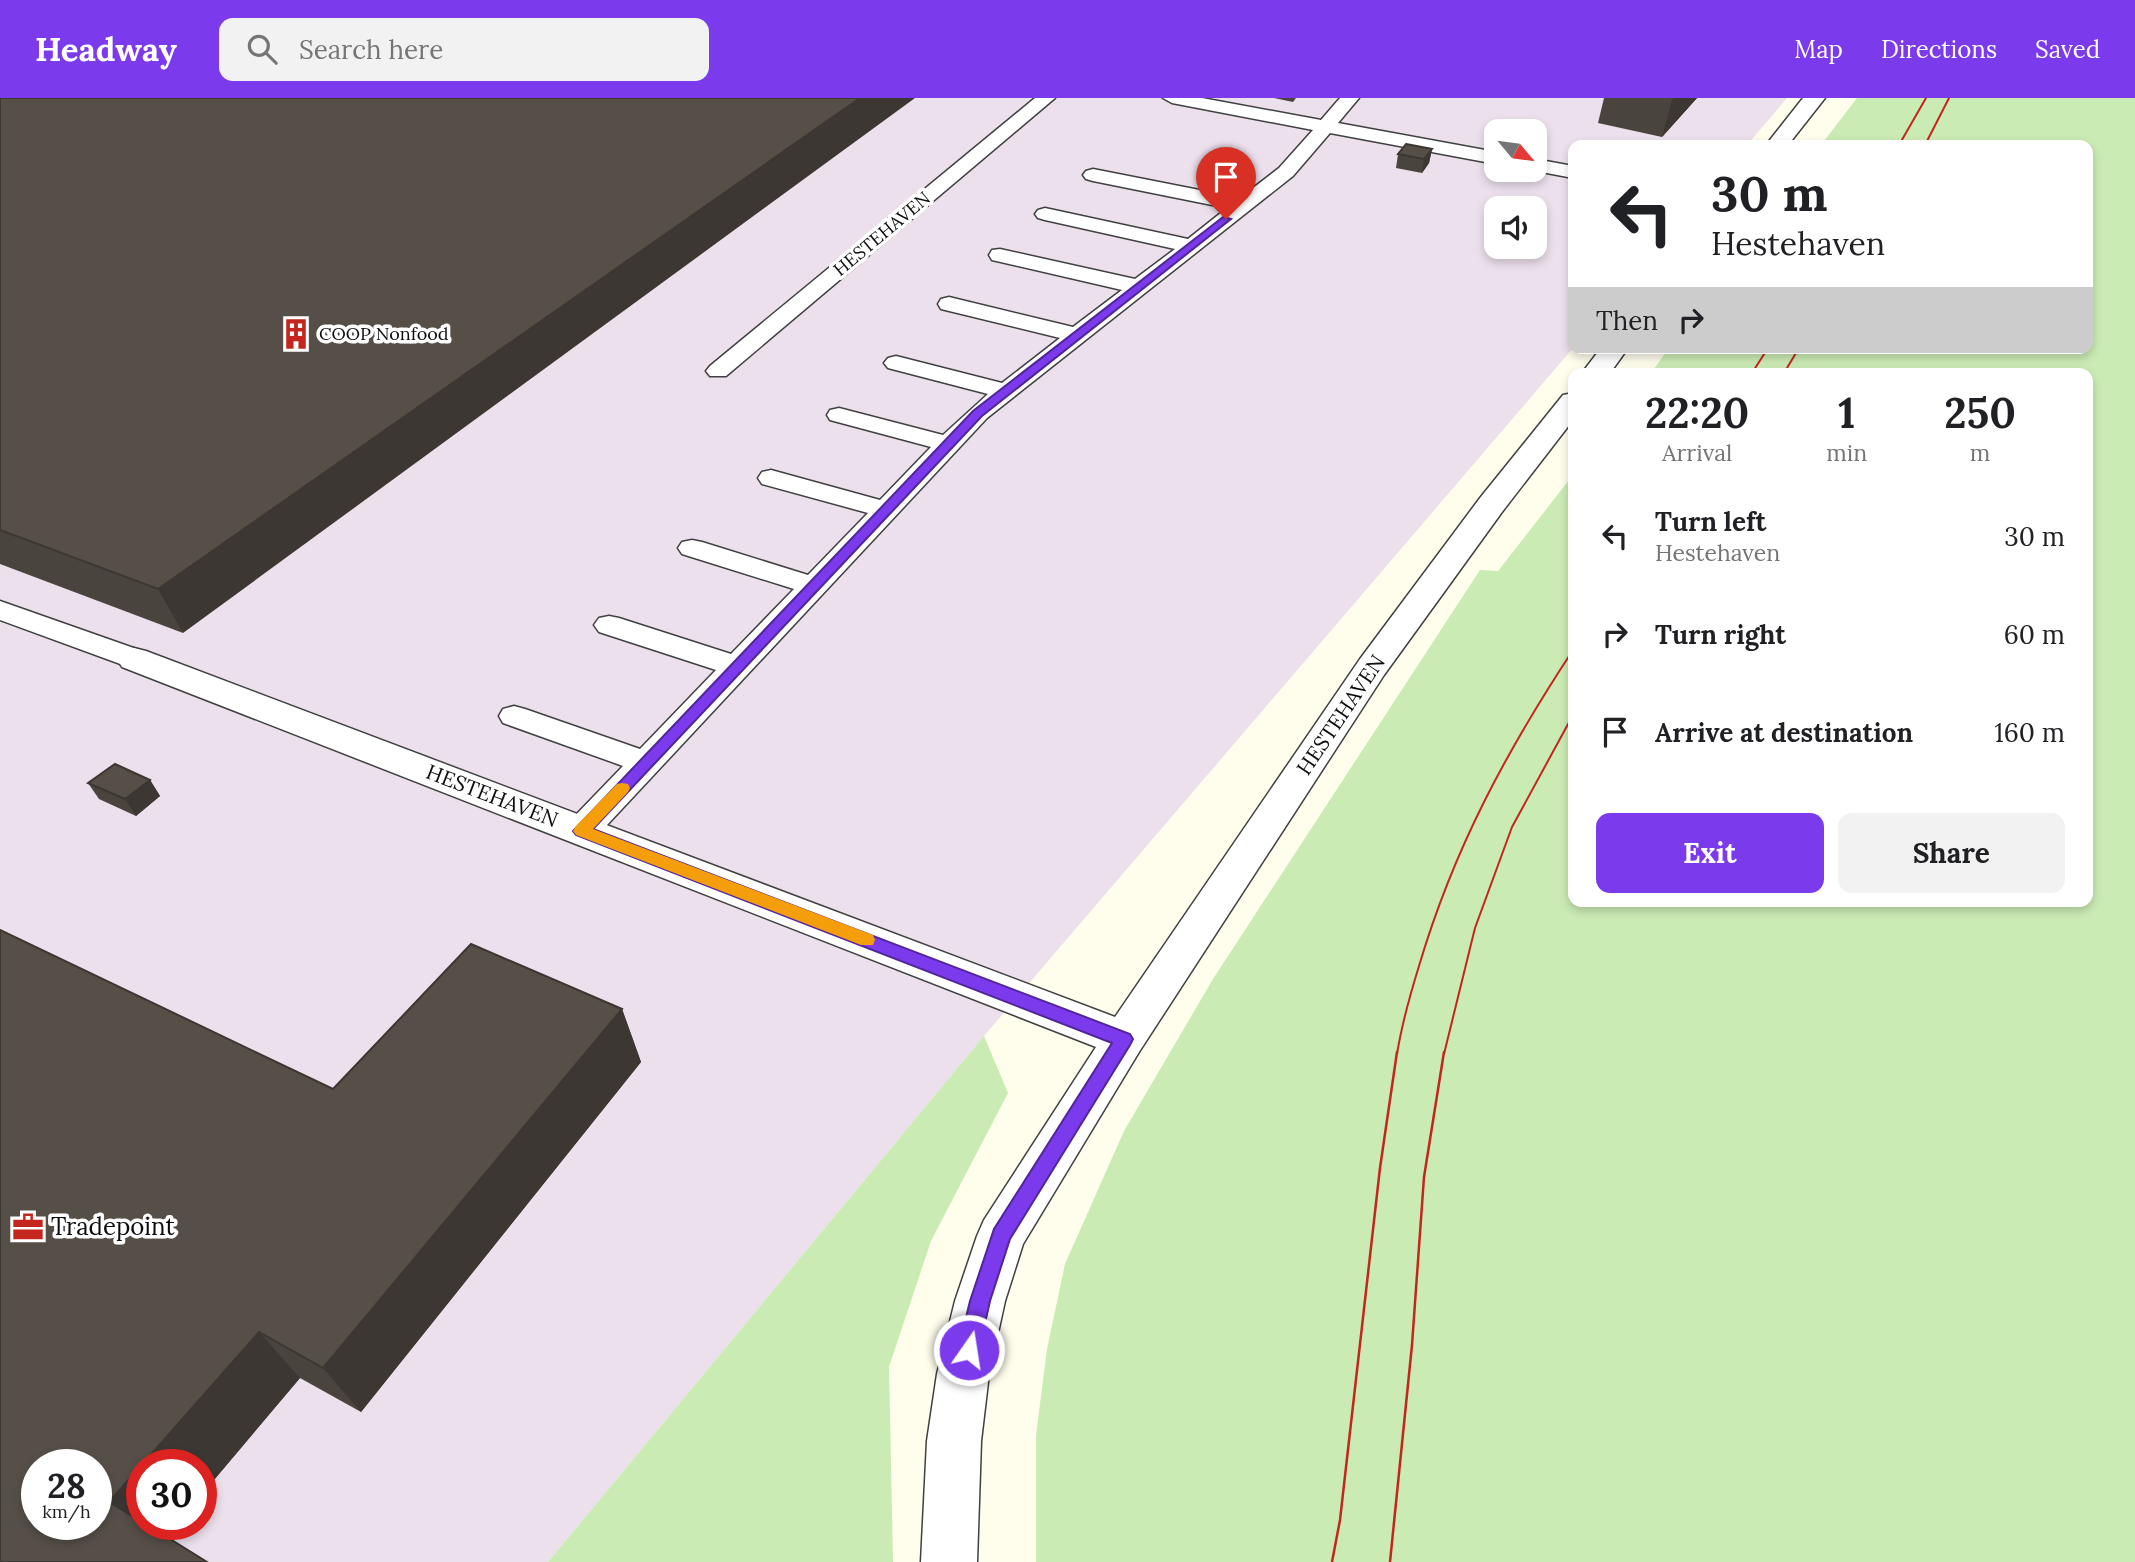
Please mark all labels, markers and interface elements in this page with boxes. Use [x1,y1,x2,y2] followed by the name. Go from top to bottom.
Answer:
[219,18,709,81] search box
[35,28,177,70] text: Headway
[243,30,281,68] icon: search
[299,33,443,66] text: Search here
[1794,34,1843,65] text: Map
[1881,34,1997,65] text: Directions
[2035,34,2100,65] text: Saved
[1484,119,1547,182] north arrow
[1484,119,1547,259] map controls
[1196,147,1256,219] pin
[1207,158,1245,196] icon: arrive
[1711,162,1828,224] text: 30 m
[1596,168,1687,259] icon: left
[829,186,935,281] street label: HESTEHAVEN
[1484,196,1547,259] button: sound
[1711,223,1885,264] text: Hestehaven
[1672,301,1710,339] icon: right
[1596,304,1658,337] text: Then
[279,317,313,351] building icon: COOP Nonfood
[319,322,449,345] place label: COOP Nonfood
[1645,386,1749,440] text: 22:20
[1838,386,1855,440] text: 1
[1944,386,2016,440] text: 250
[1662,438,1732,467] text: Arrival
[1826,438,1867,467] text: min
[1970,438,1990,467] text: m
[1655,505,1766,538] text: Turn left
[1596,517,1634,555] icon: left
[2004,520,2065,553] text: 30 m
[1655,538,1780,567] text: Hestehaven
[1596,615,1634,653] icon: right
[1655,618,1786,651] text: Turn right
[2004,618,2065,651] text: 60 m
[1290,649,1391,780] street label: HESTEHAVEN
[1596,713,1634,751] icon: arrive
[1655,716,1913,749] text: Arrive at destination
[1994,716,2065,749] text: 160 m
[422,758,562,833] street label: HESTEHAVEN
[1596,813,1824,893] button: Exit
[1838,813,2065,893] button: Share
[11,1210,45,1244] office icon: Tradepoint
[51,1211,175,1242] place label: Tradepoint
[932,1313,1006,1387] position arrow
[126,1449,217,1540] speed limit sign: 30
[47,1463,86,1508] text: 28
[42,1500,91,1523] text: km/h

